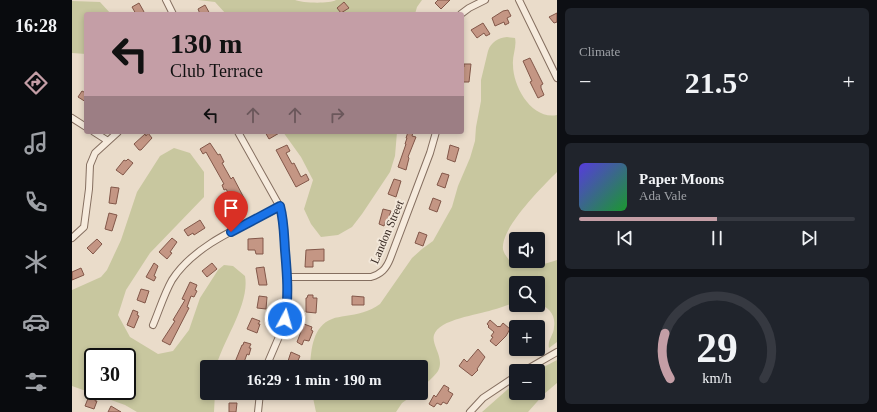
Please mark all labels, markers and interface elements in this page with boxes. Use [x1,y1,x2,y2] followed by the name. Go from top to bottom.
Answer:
[15,16,57,36] text: 16:28
[104,28,156,80] icon: left
[170,28,242,59] text: 130 m
[579,44,620,59] text: Climate
[170,61,263,81] text: Club Terrace
[685,66,749,99] text: 21.5°
[22,69,50,97] icon: directions
[579,69,591,94] text: −
[843,69,855,94] text: +
[200,104,222,126] icon: left
[242,104,264,126] icon: ahead
[284,104,306,126] icon: ahead
[326,104,348,126] icon: right
[22,129,50,157] icon: music
[639,171,724,187] text: Paper Moons
[22,188,50,216] icon: phone
[639,188,687,203] text: Ada Vale
[214,191,248,232] pin
[220,197,242,219] icon: arrive
[367,198,407,266] street label: Landon Street
[614,227,636,249] icon: previous
[706,227,728,249] icon: pause
[798,227,820,249] icon: next
[509,232,545,400] map controls
[509,232,545,268] button: sound
[22,248,50,276] icon: climate
[509,276,545,312] button: search
[264,298,306,340] position arrow
[22,308,50,336] icon: car
[509,320,545,356] button: +
[696,324,738,370] text: 29
[84,348,136,400] speed limit sign: 30
[509,364,545,400] button: −
[22,368,50,396] icon: filters
[702,369,732,385] text: km/h
[247,372,382,388] text: 16:29 · 1 min · 190 m

